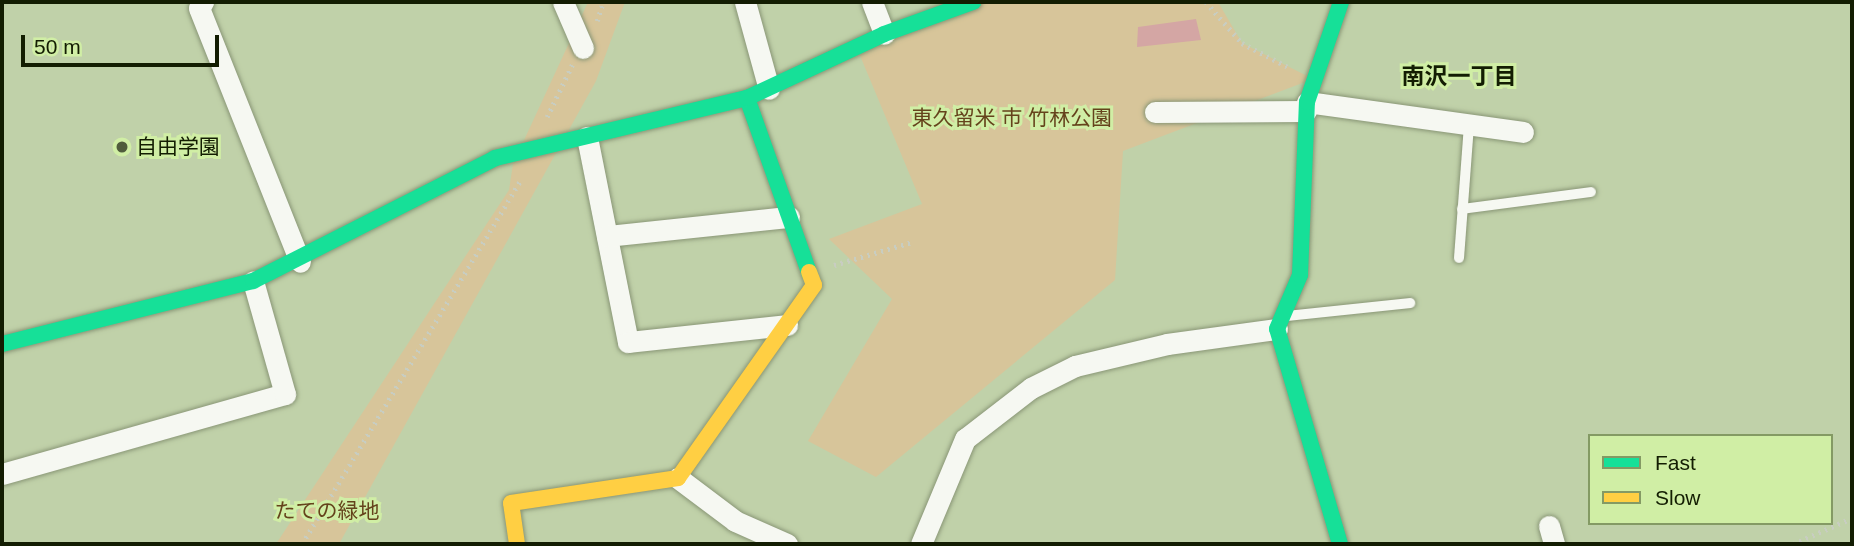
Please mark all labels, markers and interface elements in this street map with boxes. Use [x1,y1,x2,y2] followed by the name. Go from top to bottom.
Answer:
[24,21,222,65] scale bar
[34,35,81,58] text: 50 m
[1402,62,1516,90] district label: 南沢一丁目
[912,105,1112,131] park label: 東久留米 市 竹林公園
[136,134,220,160] place label: 自由学園
[114,139,130,155] marker: 自由学園
[1588,434,1833,525] legend
[1655,451,1696,474] text: Fast
[1655,486,1701,509] text: Slow
[275,498,379,524] park label: たての緑地

